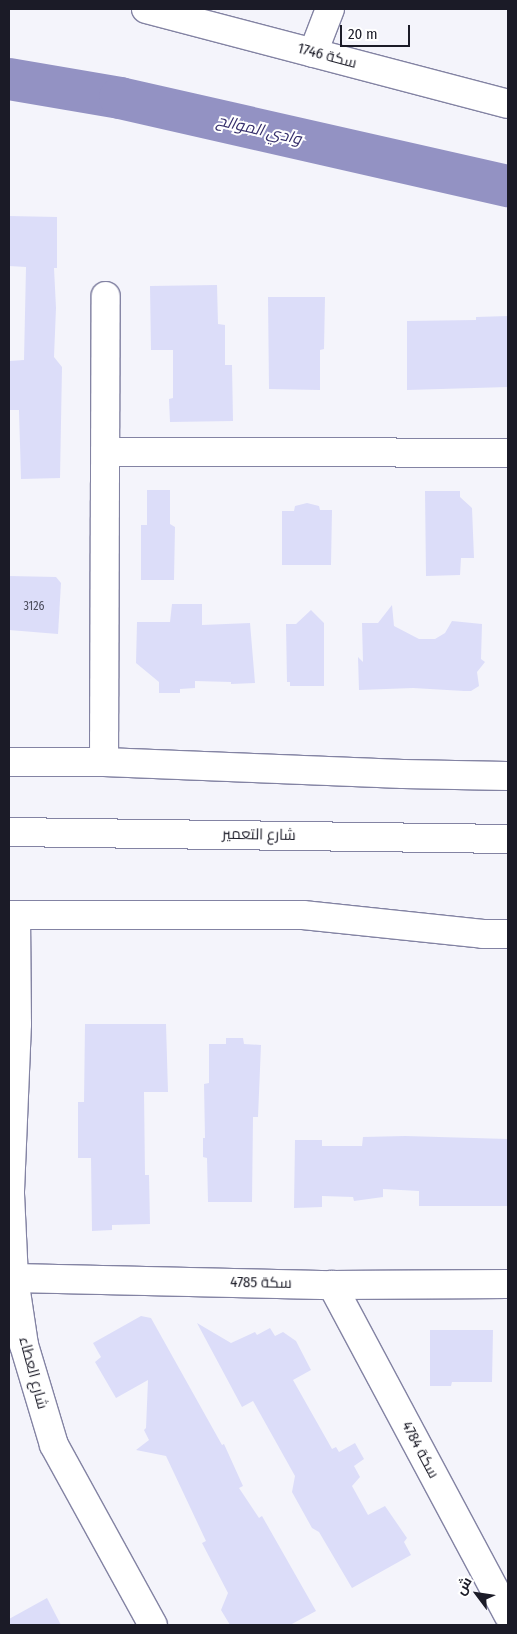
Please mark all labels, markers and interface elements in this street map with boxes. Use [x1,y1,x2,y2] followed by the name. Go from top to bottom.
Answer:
[342,15,412,47] scale bar
[348,25,378,43] text: 20 m
[295,39,359,73] street label: سكة 1746
[215,111,303,149] water label: وادي الموالح
[23,600,45,614] house number: 3126
[222,825,296,845] street label: شارع التعمير
[230,1273,292,1293] street label: سكة 4785
[15,1335,51,1411] street label: شارع العطاء
[398,1418,442,1482] street label: سكة 4784
[452,1569,502,1619] north arrow
[452,1574,476,1598] text: ش

